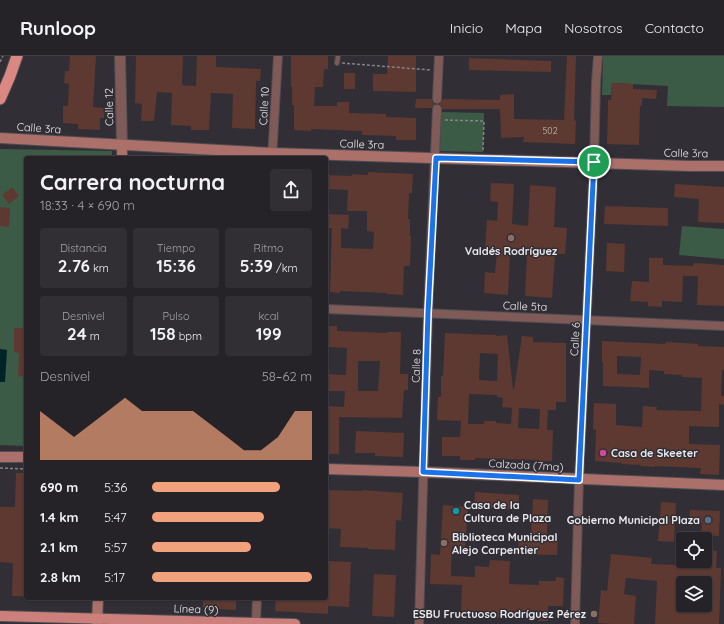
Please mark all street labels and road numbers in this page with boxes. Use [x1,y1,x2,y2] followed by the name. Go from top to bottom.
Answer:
[256,86,272,126] street label: Calle 10
[102,88,116,126] street label: Calle 12
[16,119,62,137] street label: Calle 3ra
[339,136,385,152] street label: Calle 3ra
[664,146,708,160] street label: Calle 3ra
[503,298,547,314] street label: Calle 5ta
[567,322,583,356] street label: Calle 6
[408,349,424,383] street label: Calle 8
[488,456,564,474] street label: Calzada (7ma)
[173,601,219,617] street label: Línea (9)

